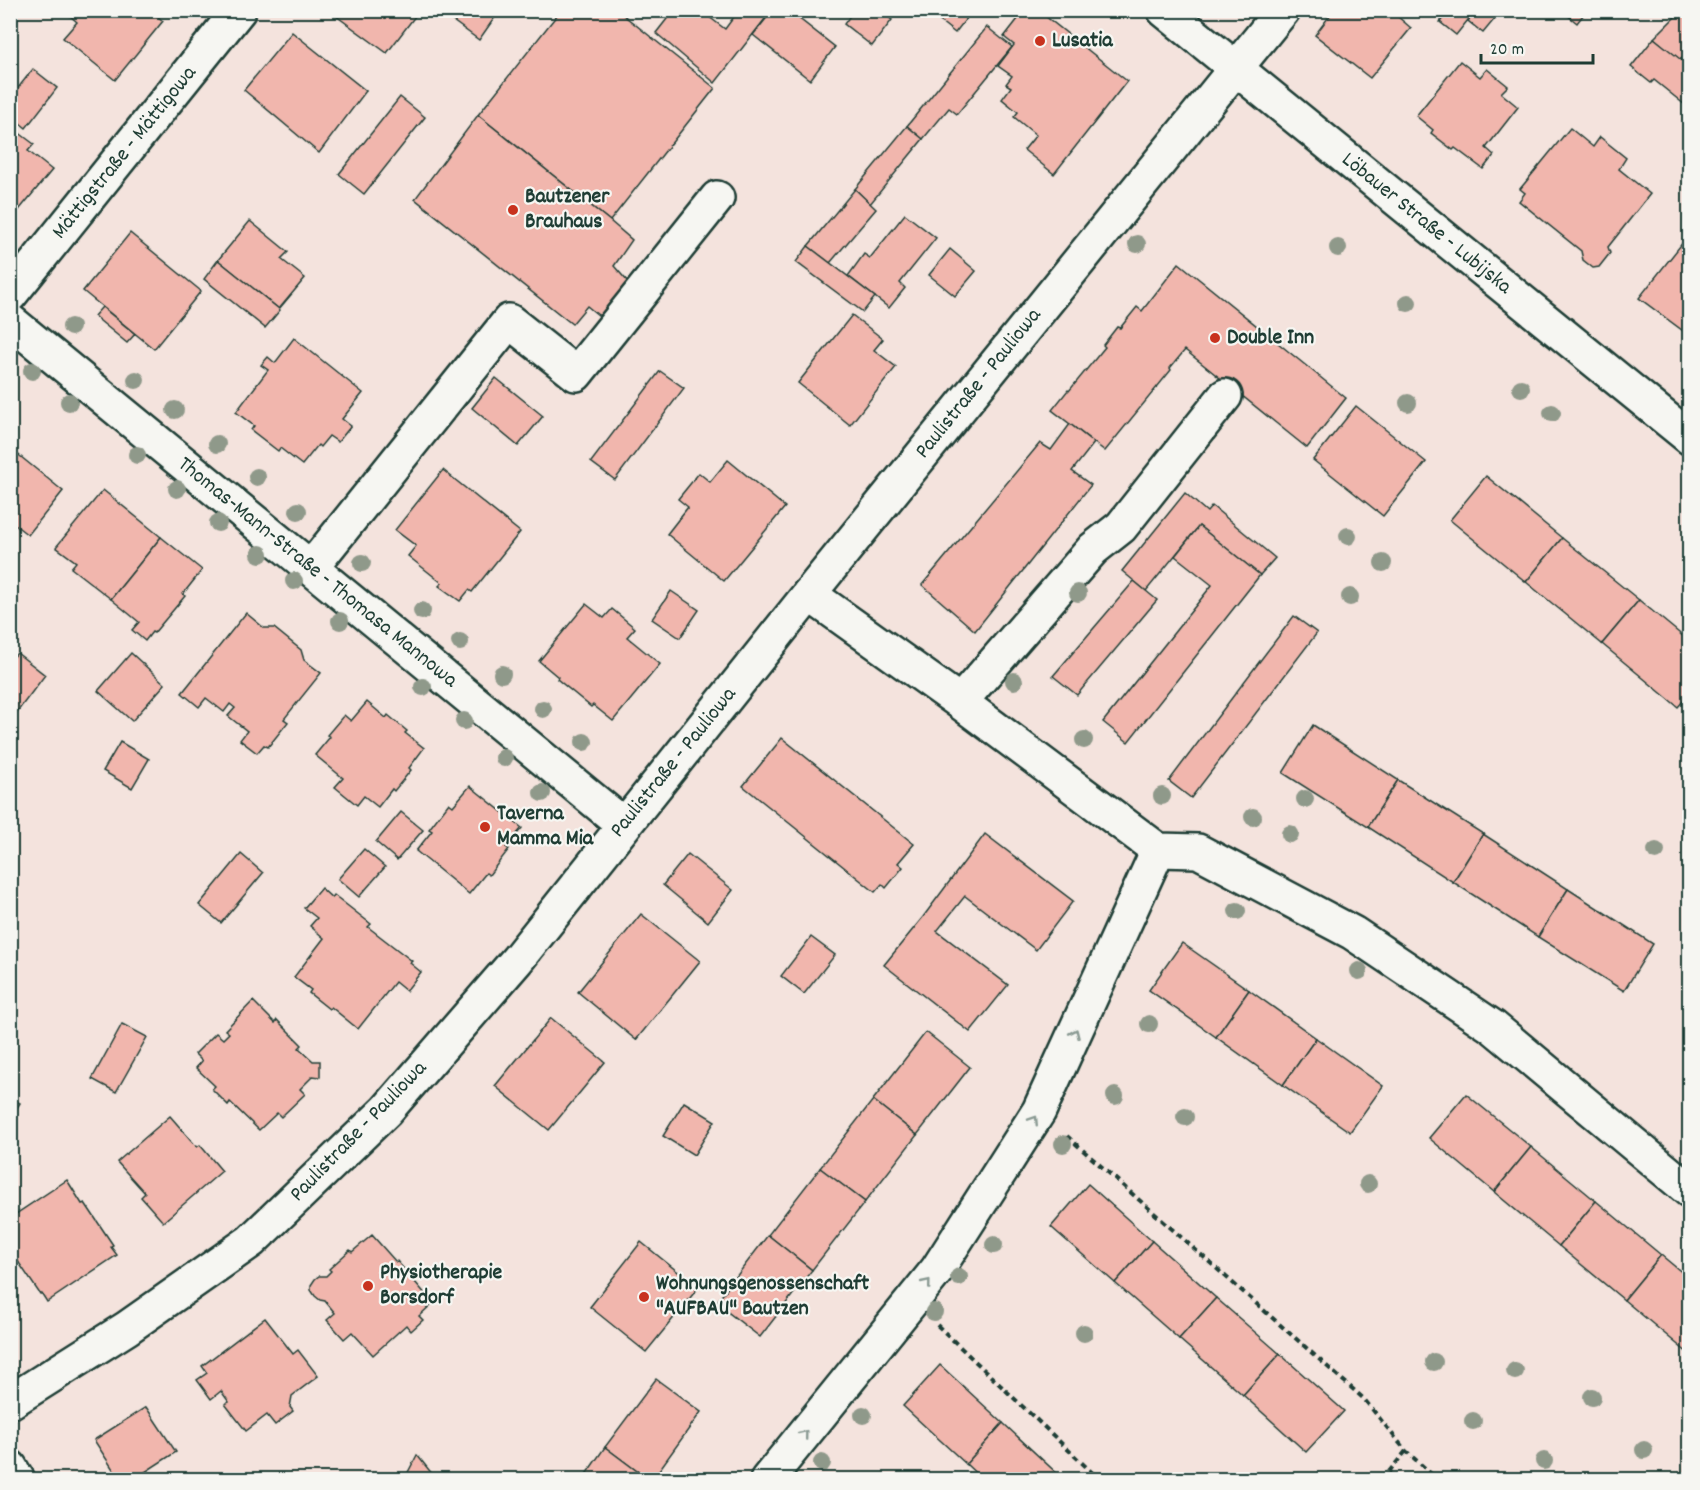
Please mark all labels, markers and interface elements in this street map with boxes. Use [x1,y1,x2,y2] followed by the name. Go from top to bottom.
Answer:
[1052,26,1113,57] place label: Lusatia
[1481,27,1594,65] scale bar
[1033,34,1047,48] marker: Lusatia
[1490,38,1524,63] text: 20 m
[45,59,205,246] street label: Mättigstraße - Mättigowa
[1334,145,1518,303] street label: Löbauer Straße - Lubijska
[525,182,610,238] place label: Bautzener Brauhaus
[506,203,520,217] marker: Bautzener Brauhaus
[908,301,1050,466] street label: Paulistraße - Pauliowa
[1227,323,1314,354] place label: Double Inn
[1208,331,1222,345] marker: Double Inn
[170,450,464,696] street label: Thomas-Mann-Straße - Thomasa Mannowa
[603,680,745,845] street label: Paulistraße - Pauliowa
[497,799,594,855] place label: Taverna Mamma Mia
[478,820,492,834] marker: Taverna Mamma Mia
[1068,1028,1080,1039] one-way arrow
[283,1054,435,1210] street label: Paulistraße - Pauliowa
[1026,1116,1038,1126] one-way arrow
[380,1258,503,1314] place label: Physiotherapie Borsdorf
[656,1269,870,1325] place label: Wohnungsgenossenschaft "AUFBAU" Bautzen
[361,1279,375,1293] marker: Physiotherapie Borsdorf
[919,1279,930,1290] one-way arrow
[637,1290,651,1304] marker: Wohnungsgenossenschaft "AUFBAU" Bautzen
[796,1430,807,1441] one-way arrow

